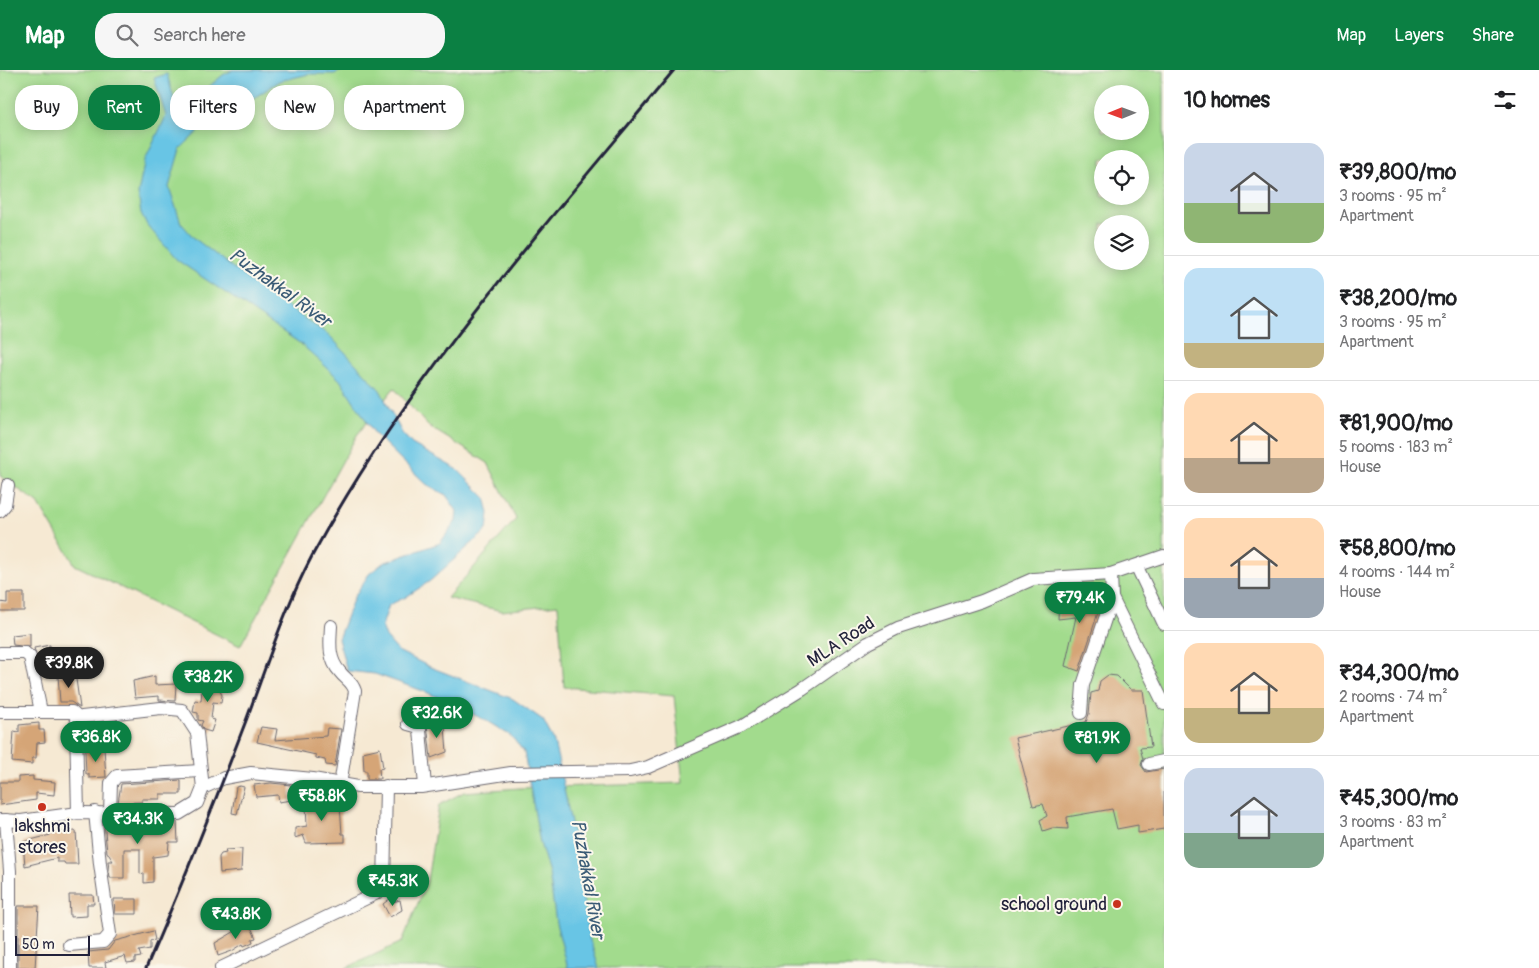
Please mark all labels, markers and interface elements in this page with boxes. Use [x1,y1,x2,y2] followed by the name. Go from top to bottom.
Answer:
[95,13,445,58] search box
[25,21,65,50] text: Map
[113,21,141,49] icon: search
[153,23,246,47] text: Search here
[1337,24,1366,47] text: Map
[1394,24,1444,47] text: Layers
[1472,24,1514,47] text: Share
[15,85,78,130] chip: Buy
[88,85,160,130] chip: Rent
[170,85,255,130] chip: Filters
[265,85,334,130] chip: New
[344,85,464,130] chip: Apartment
[1094,85,1149,140] north arrow
[1094,85,1149,270] map controls
[1491,86,1519,114] icon: filters
[1184,87,1270,114] text: 10 homes
[1094,150,1149,205] button: locate
[1339,159,1456,186] text: ₹39,800/mo
[1224,163,1284,223] icon: home
[1339,186,1447,206] text: 3 rooms · 95 m²
[1339,206,1414,226] text: Apartment
[1094,215,1149,270] button: layers
[224,243,338,334] water label: Puzhakkal River
[1339,285,1457,312] text: ₹38,200/mo
[1224,288,1284,348] icon: home
[1339,312,1447,332] text: 3 rooms · 95 m²
[1339,332,1414,352] text: Apartment
[1339,410,1453,437] text: ₹81,900/mo
[1224,413,1284,473] icon: home
[1339,437,1453,457] text: 5 rooms · 183 m²
[1339,457,1381,477] text: House
[1339,535,1456,562] text: ₹58,800/mo
[1224,538,1284,598] icon: home
[1339,562,1455,582] text: 4 rooms · 144 m²
[1039,582,1121,624] pin: ₹79.4K
[1339,582,1381,602] text: House
[1056,588,1104,608] text: ₹79.4K
[803,612,879,672] street label: MLA Road
[28,646,110,689] pin: ₹39.8K
[45,653,93,673] text: ₹39.8K
[167,660,249,703] pin: ₹38.2K
[1339,660,1459,687] text: ₹34,300/mo
[1224,663,1284,723] icon: home
[184,667,232,687] text: ₹38.2K
[1339,687,1448,707] text: 2 rooms · 74 m²
[396,696,478,739] pin: ₹32.6K
[412,703,462,723] text: ₹32.6K
[1339,707,1414,727] text: Apartment
[55,720,137,763] pin: ₹36.8K
[1056,722,1138,764] pin: ₹81.9K
[71,727,121,747] text: ₹36.8K
[1074,728,1120,748] text: ₹81.9K
[281,780,363,822] pin: ₹58.8K
[1339,785,1458,812] text: ₹45,300/mo
[298,786,346,806] text: ₹58.8K
[1224,788,1284,848] icon: home
[36,801,48,813] marker: lakshmi stores
[97,802,179,845] pin: ₹34.3K
[113,809,163,829] text: ₹34.3K
[1339,812,1447,832] text: 3 rooms · 83 m²
[14,815,70,859] place label: lakshmi stores
[566,817,611,943] water label: Puzhakkal River
[1339,832,1414,852] text: Apartment
[352,864,434,907] pin: ₹45.3K
[368,871,418,891] text: ₹45.3K
[1001,893,1107,916] place label: school ground
[195,898,277,940] pin: ₹43.8K
[1111,898,1123,910] marker: school ground
[211,904,261,924] text: ₹43.8K
[15,933,90,956] scale bar
[22,936,55,953] text: 50 m

